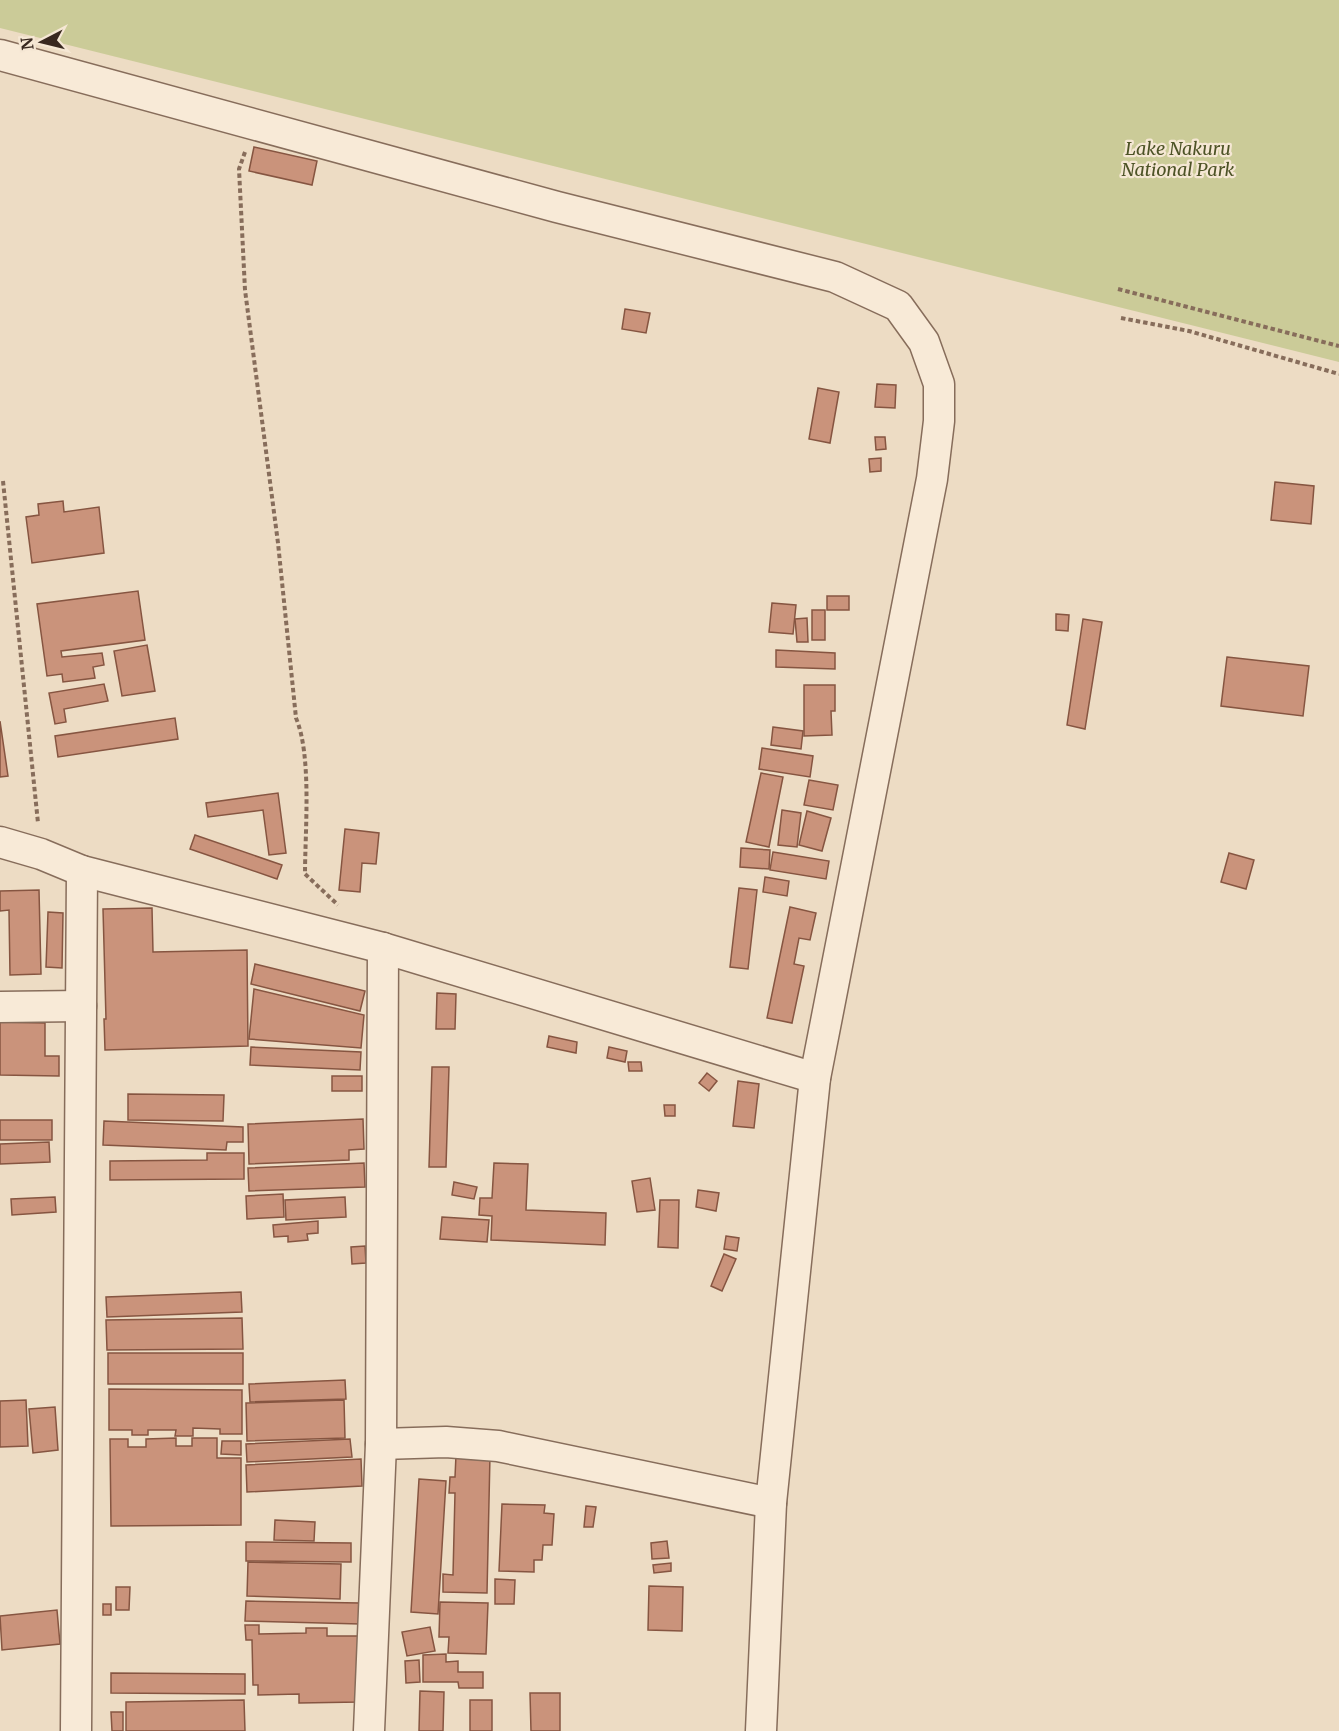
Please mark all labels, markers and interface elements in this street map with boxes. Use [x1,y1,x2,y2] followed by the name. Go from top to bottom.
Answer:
[12,12,72,72] north arrow
[16,36,38,51] text: N
[1122,137,1235,181] park label: Lake Nakuru National Park

